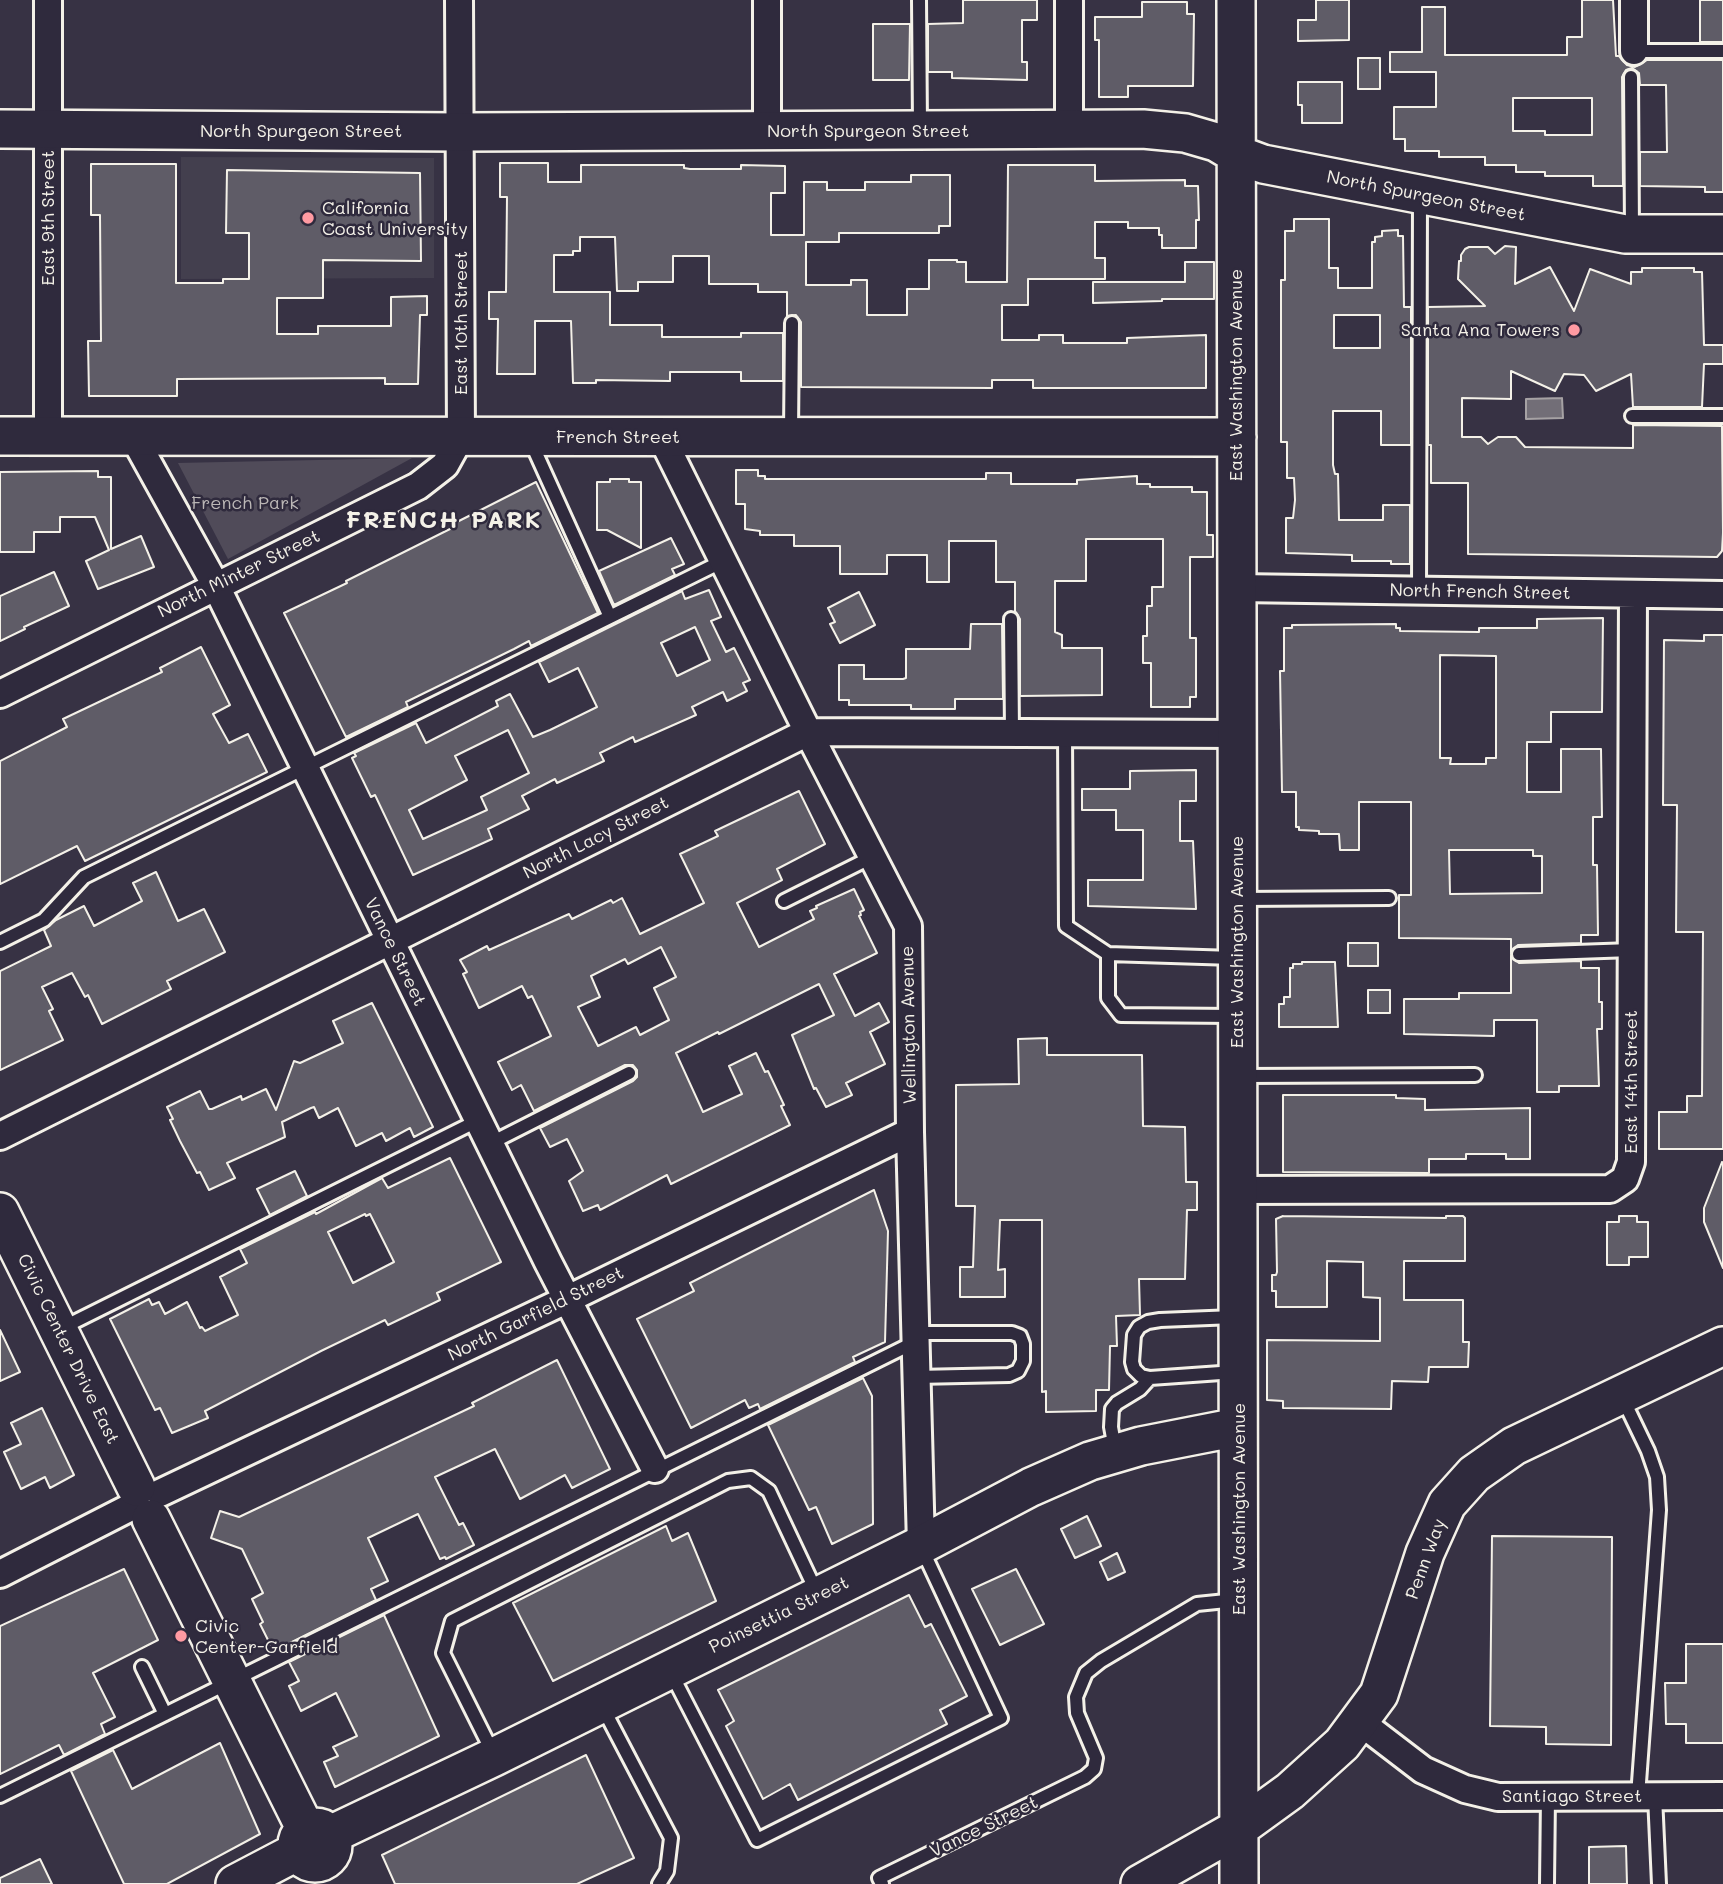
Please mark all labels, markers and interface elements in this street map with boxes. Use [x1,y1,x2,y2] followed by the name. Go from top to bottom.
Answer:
[200,120,402,142] street label: North Spurgeon Street
[767,120,969,142] street label: North Spurgeon Street
[37,150,59,286] street label: East 9th Street
[1325,166,1527,226] street label: North Spurgeon Street
[322,197,468,240] place label: California Coast University
[300,210,316,226] marker: California Coast University
[450,251,472,395] street label: East 10th Street
[1225,269,1247,481] street label: East Washington Avenue
[1401,319,1560,341] place label: Santa Ana Towers
[1566,322,1582,338] marker: Santa Ana Towers
[556,426,680,448] street label: French Street
[191,492,299,514] park label: French Park
[347,507,541,535] district label: FRENCH PARK
[154,525,324,623] street label: North Minter Street
[1389,580,1571,604] street label: North French Street
[520,792,672,884] street label: North Lacy Street
[1226,836,1248,1048] street label: East Washington Avenue
[360,894,430,1010] street label: Vance Street
[897,946,921,1104] street label: Wellington Avenue
[1620,1010,1642,1154] street label: East 14th Street
[12,1250,124,1448] street label: Civic Center Drive East
[445,1262,627,1366] street label: North Garfield Street
[1228,1403,1250,1615] street label: East Washington Avenue
[1401,1516,1451,1602] street label: Penn Way
[706,1572,852,1658] street label: Poinsettia Street
[195,1615,338,1658] place label: Civic Center-Garfield
[173,1628,189,1644] marker: Civic Center-Garfield
[1502,1785,1642,1807] street label: Santiago Street
[926,1792,1042,1862] street label: Vance Street

